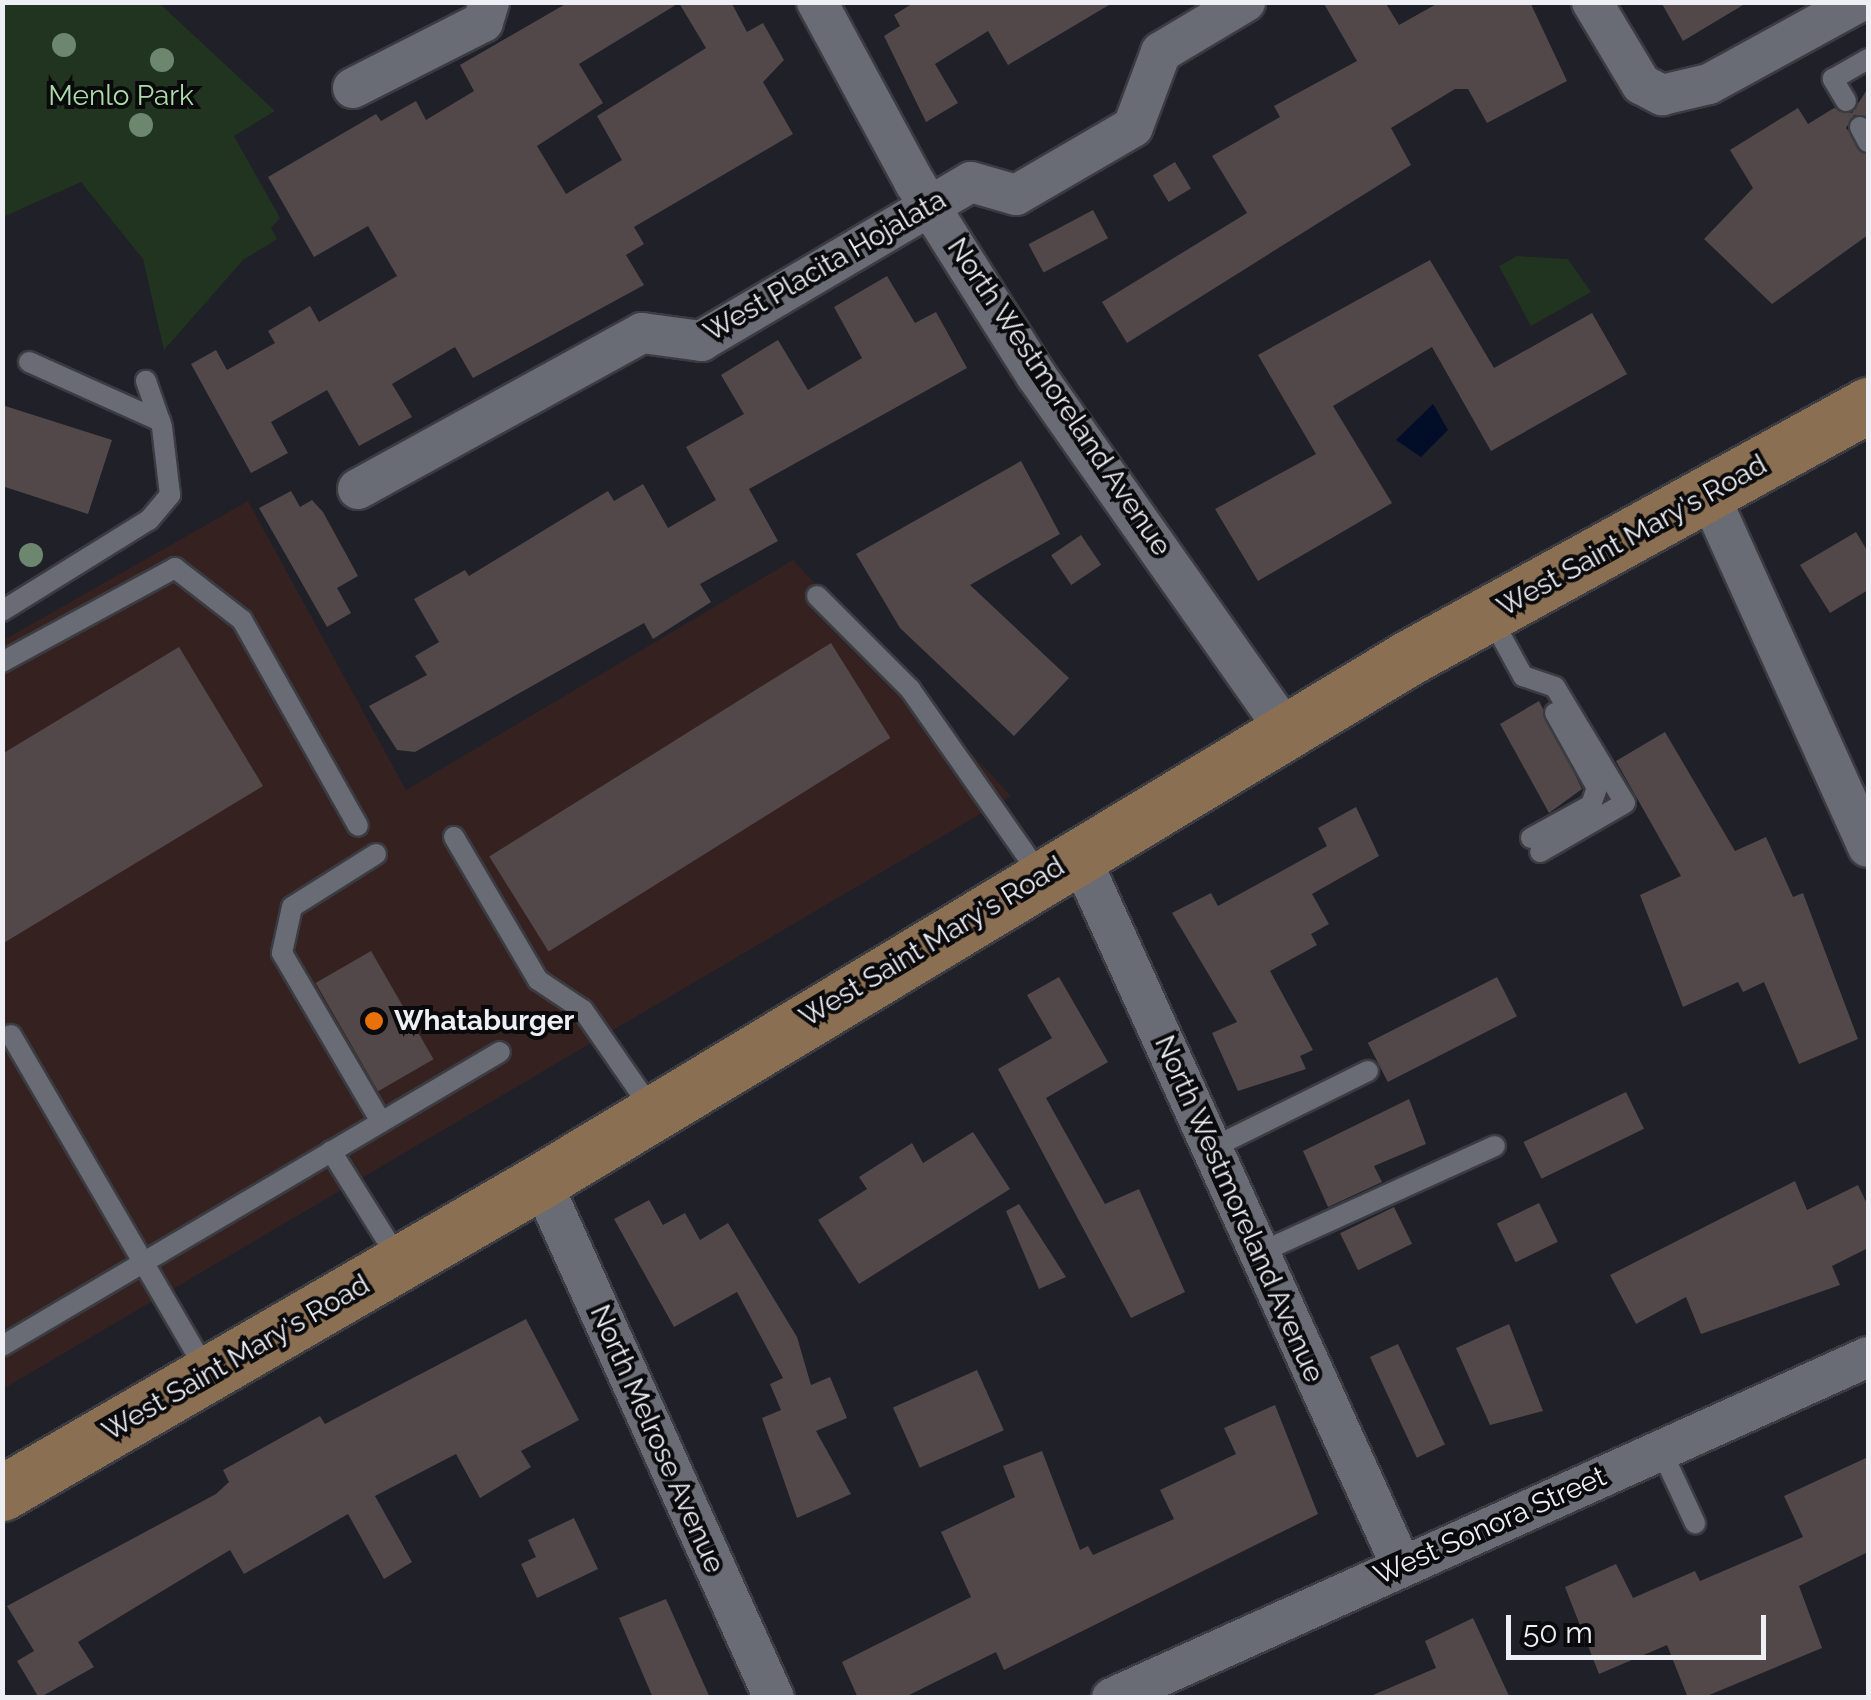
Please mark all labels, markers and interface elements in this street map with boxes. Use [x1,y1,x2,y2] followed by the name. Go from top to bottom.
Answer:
[48,79,194,113] park label: Menlo Park
[698,183,952,349] street label: West Placita Hojalata
[939,231,1179,563] street label: North Westmoreland Avenue
[1491,448,1773,624] street label: West Saint Mary's Road
[794,850,1070,1034] street label: West Saint Mary's Road
[394,1004,574,1038] place label: Whataburger
[363,1010,385,1032] marker: Whataburger
[1147,1030,1331,1388] street label: North Westmoreland Avenue
[97,1268,375,1448] street label: West Saint Mary's Road
[583,1299,731,1579] street label: North Melrose Avenue
[1369,1460,1611,1592] street label: West Sonora Street
[1511,1595,1771,1657] scale bar
[1523,1615,1593,1650] text: 50 m

